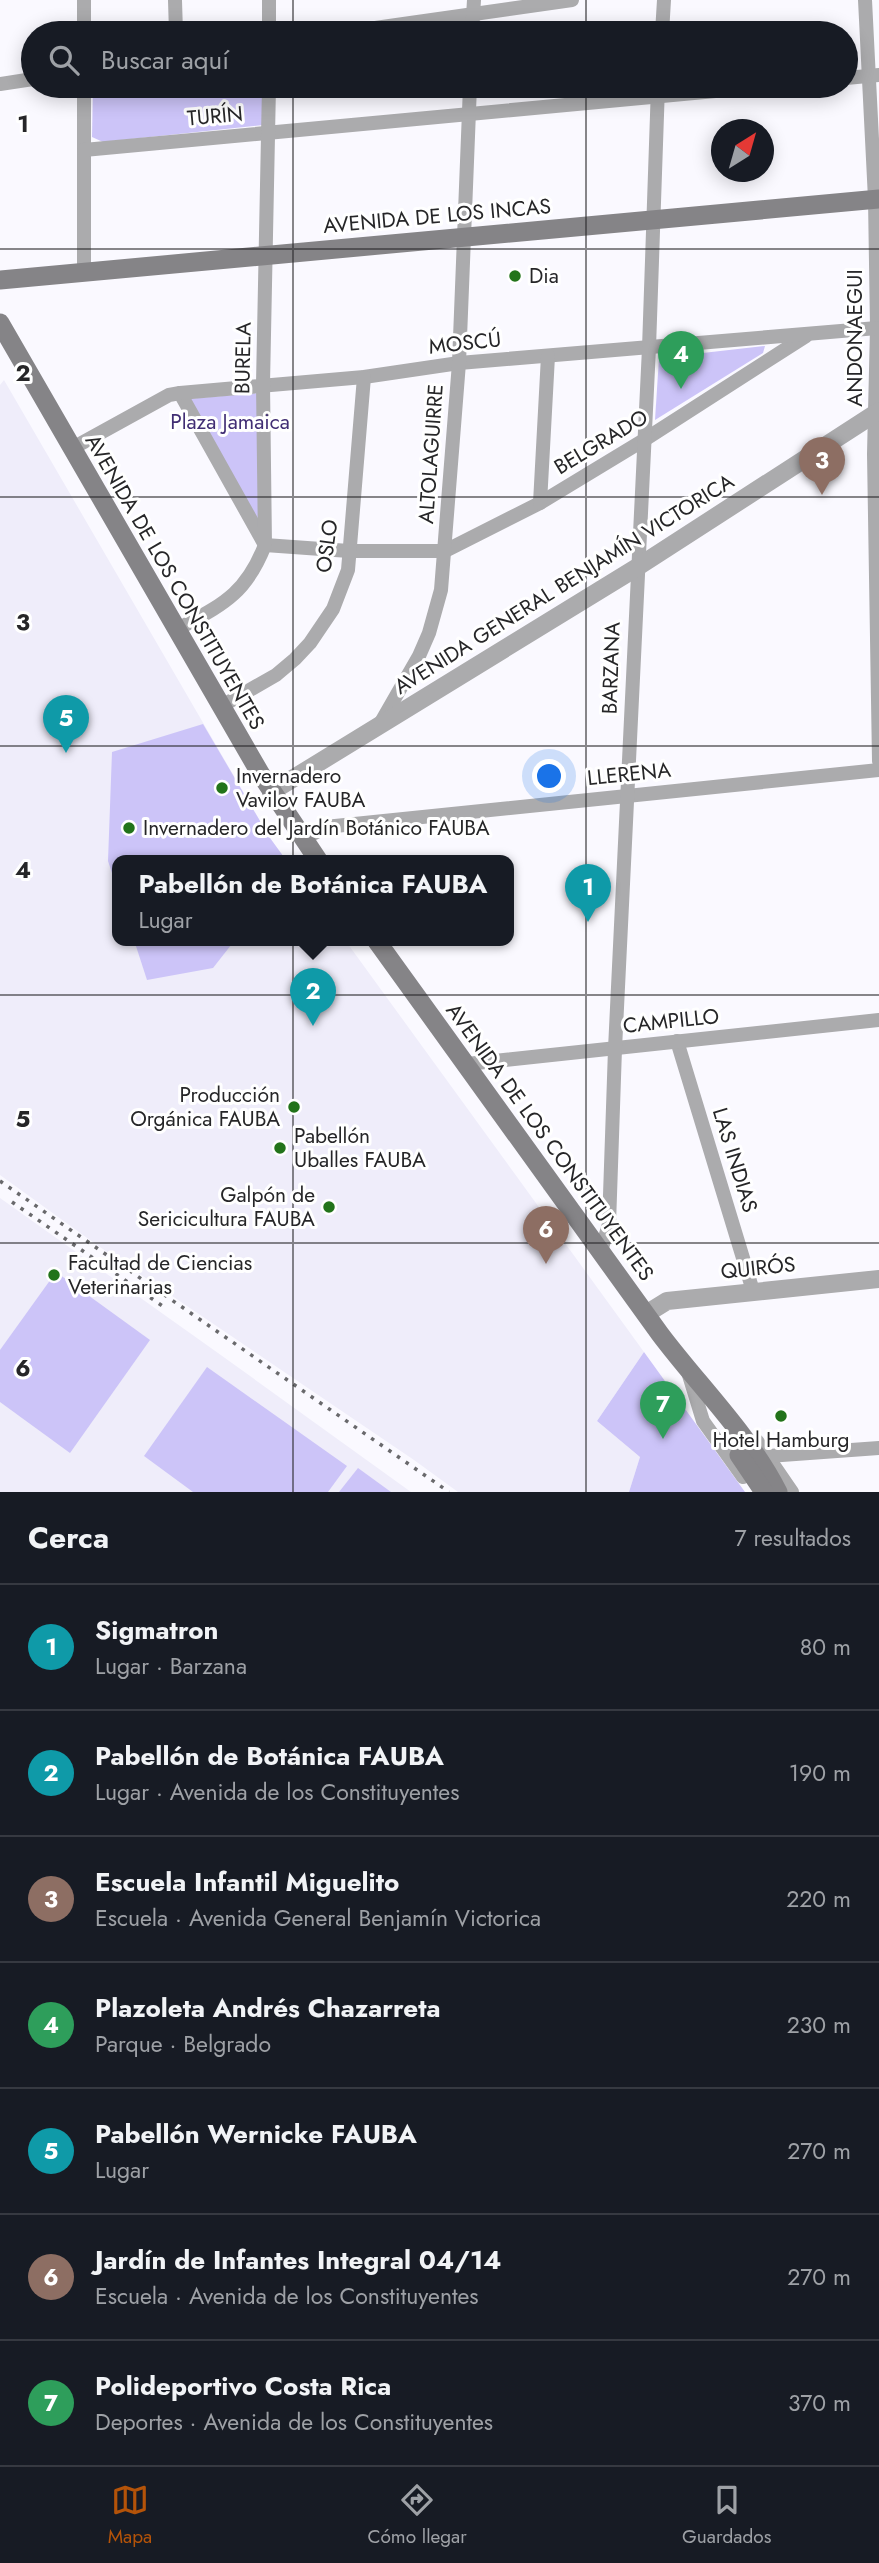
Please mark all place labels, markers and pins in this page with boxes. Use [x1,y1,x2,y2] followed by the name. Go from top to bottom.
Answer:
[529,261,559,291] place label: Dia
[507,268,523,284] marker: Dia
[658,331,704,389] pin: 4
[799,437,845,495] pin: 3
[43,695,89,753] pin: 5
[236,761,365,815] place label: Invernadero Vavilov FAUBA
[214,780,230,796] marker: Invernadero Vavilov FAUBA
[143,813,490,843] place label: Invernadero del Jardín Botánico FAUBA
[121,820,137,836] marker: Invernadero del Jardín Botánico FAUBA
[565,864,611,922] pin: 1
[290,968,336,1026] pin: 2
[130,1080,280,1134] place label: Producción Orgánica FAUBA
[286,1099,302,1115] marker: Producción Orgánica FAUBA
[294,1121,426,1175] place label: Pabellón Uballes FAUBA
[272,1140,288,1156] marker: Pabellón Uballes FAUBA
[138,1180,315,1234] place label: Galpón de Sericicultura FAUBA
[321,1199,337,1215] marker: Galpón de Sericicultura FAUBA
[523,1206,569,1264] pin: 6
[68,1248,252,1302] place label: Facultad de Ciencias Veterinarias
[46,1267,62,1283] marker: Facultad de Ciencias Veterinarias
[640,1381,686,1439] pin: 7
[773,1408,789,1424] marker: Hotel Hamburg
[713,1425,849,1455] place label: Hotel Hamburg

